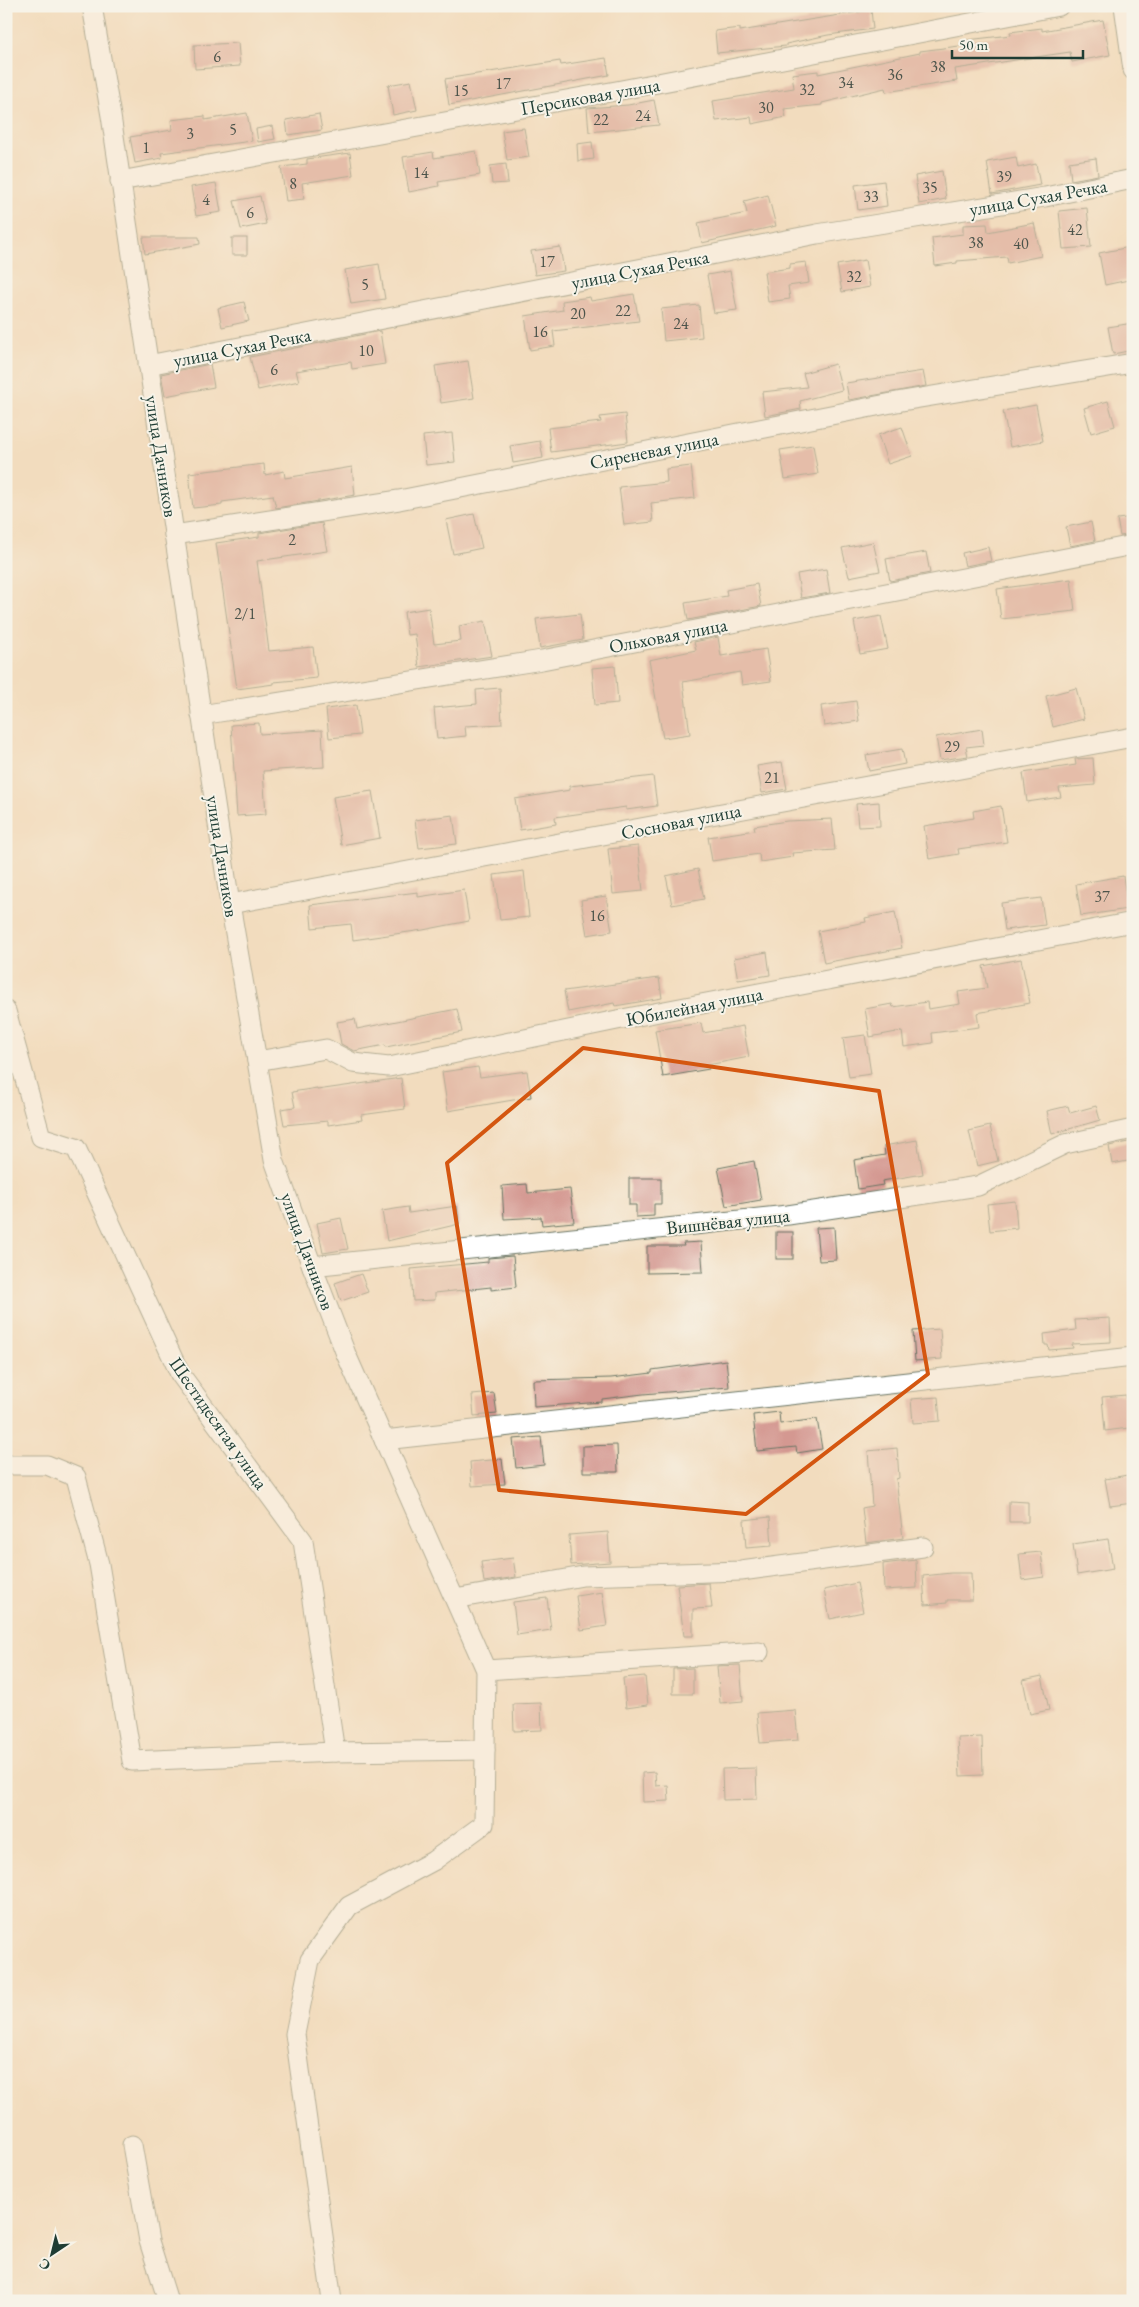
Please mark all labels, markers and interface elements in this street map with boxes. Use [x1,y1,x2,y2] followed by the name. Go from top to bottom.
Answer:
[952,28,1083,60] scale bar
[959,35,988,54] text: 50 m
[213,46,221,67] house number: 6
[930,56,946,77] house number: 38
[887,64,903,85] house number: 36
[519,72,662,121] street label: Персиковая улица
[838,72,854,93] house number: 34
[495,73,511,94] house number: 17
[799,79,815,100] house number: 32
[453,80,469,101] house number: 15
[758,97,774,118] house number: 30
[635,105,651,126] house number: 24
[593,109,609,130] house number: 22
[229,119,237,140] house number: 5
[186,123,194,144] house number: 3
[142,137,150,158] house number: 1
[413,162,429,183] house number: 14
[996,166,1012,187] house number: 39
[289,173,297,194] house number: 8
[967,173,1109,222] street label: улица Сухая Речка
[922,177,938,198] house number: 35
[863,186,879,207] house number: 33
[202,189,210,210] house number: 4
[246,202,254,223] house number: 6
[1067,219,1083,240] house number: 42
[968,232,984,253] house number: 38
[1013,233,1029,254] house number: 40
[569,244,711,295] street label: улица Сухая Речка
[539,251,555,272] house number: 17
[846,266,862,287] house number: 32
[361,274,369,295] house number: 5
[615,300,631,321] house number: 22
[570,303,586,324] house number: 20
[673,313,689,334] house number: 24
[532,321,548,342] house number: 16
[171,322,313,373] street label: улица Сухая Речка
[358,340,374,361] house number: 10
[270,359,278,380] house number: 6
[140,393,184,519] street label: улица Дачников
[588,426,721,475] street label: Сиреневая улица
[288,529,296,550] house number: 2
[234,603,256,624] house number: 2/1
[607,612,730,659] street label: Ольховая улица
[944,736,960,757] house number: 29
[764,767,780,788] house number: 21
[201,793,245,919] street label: улица Дачников
[619,798,744,845] street label: Сосновая улица
[1094,886,1110,907] house number: 37
[589,905,605,926] house number: 16
[623,981,765,1032] street label: Юбилейная улица
[275,1189,340,1313] street label: улица Дачников
[665,1203,791,1240] street label: Вишнёвая улица
[164,1352,274,1495] street label: Шестидесятая улица
[28,2230,78,2280] north arrow
[35,2254,54,2275] text: С

